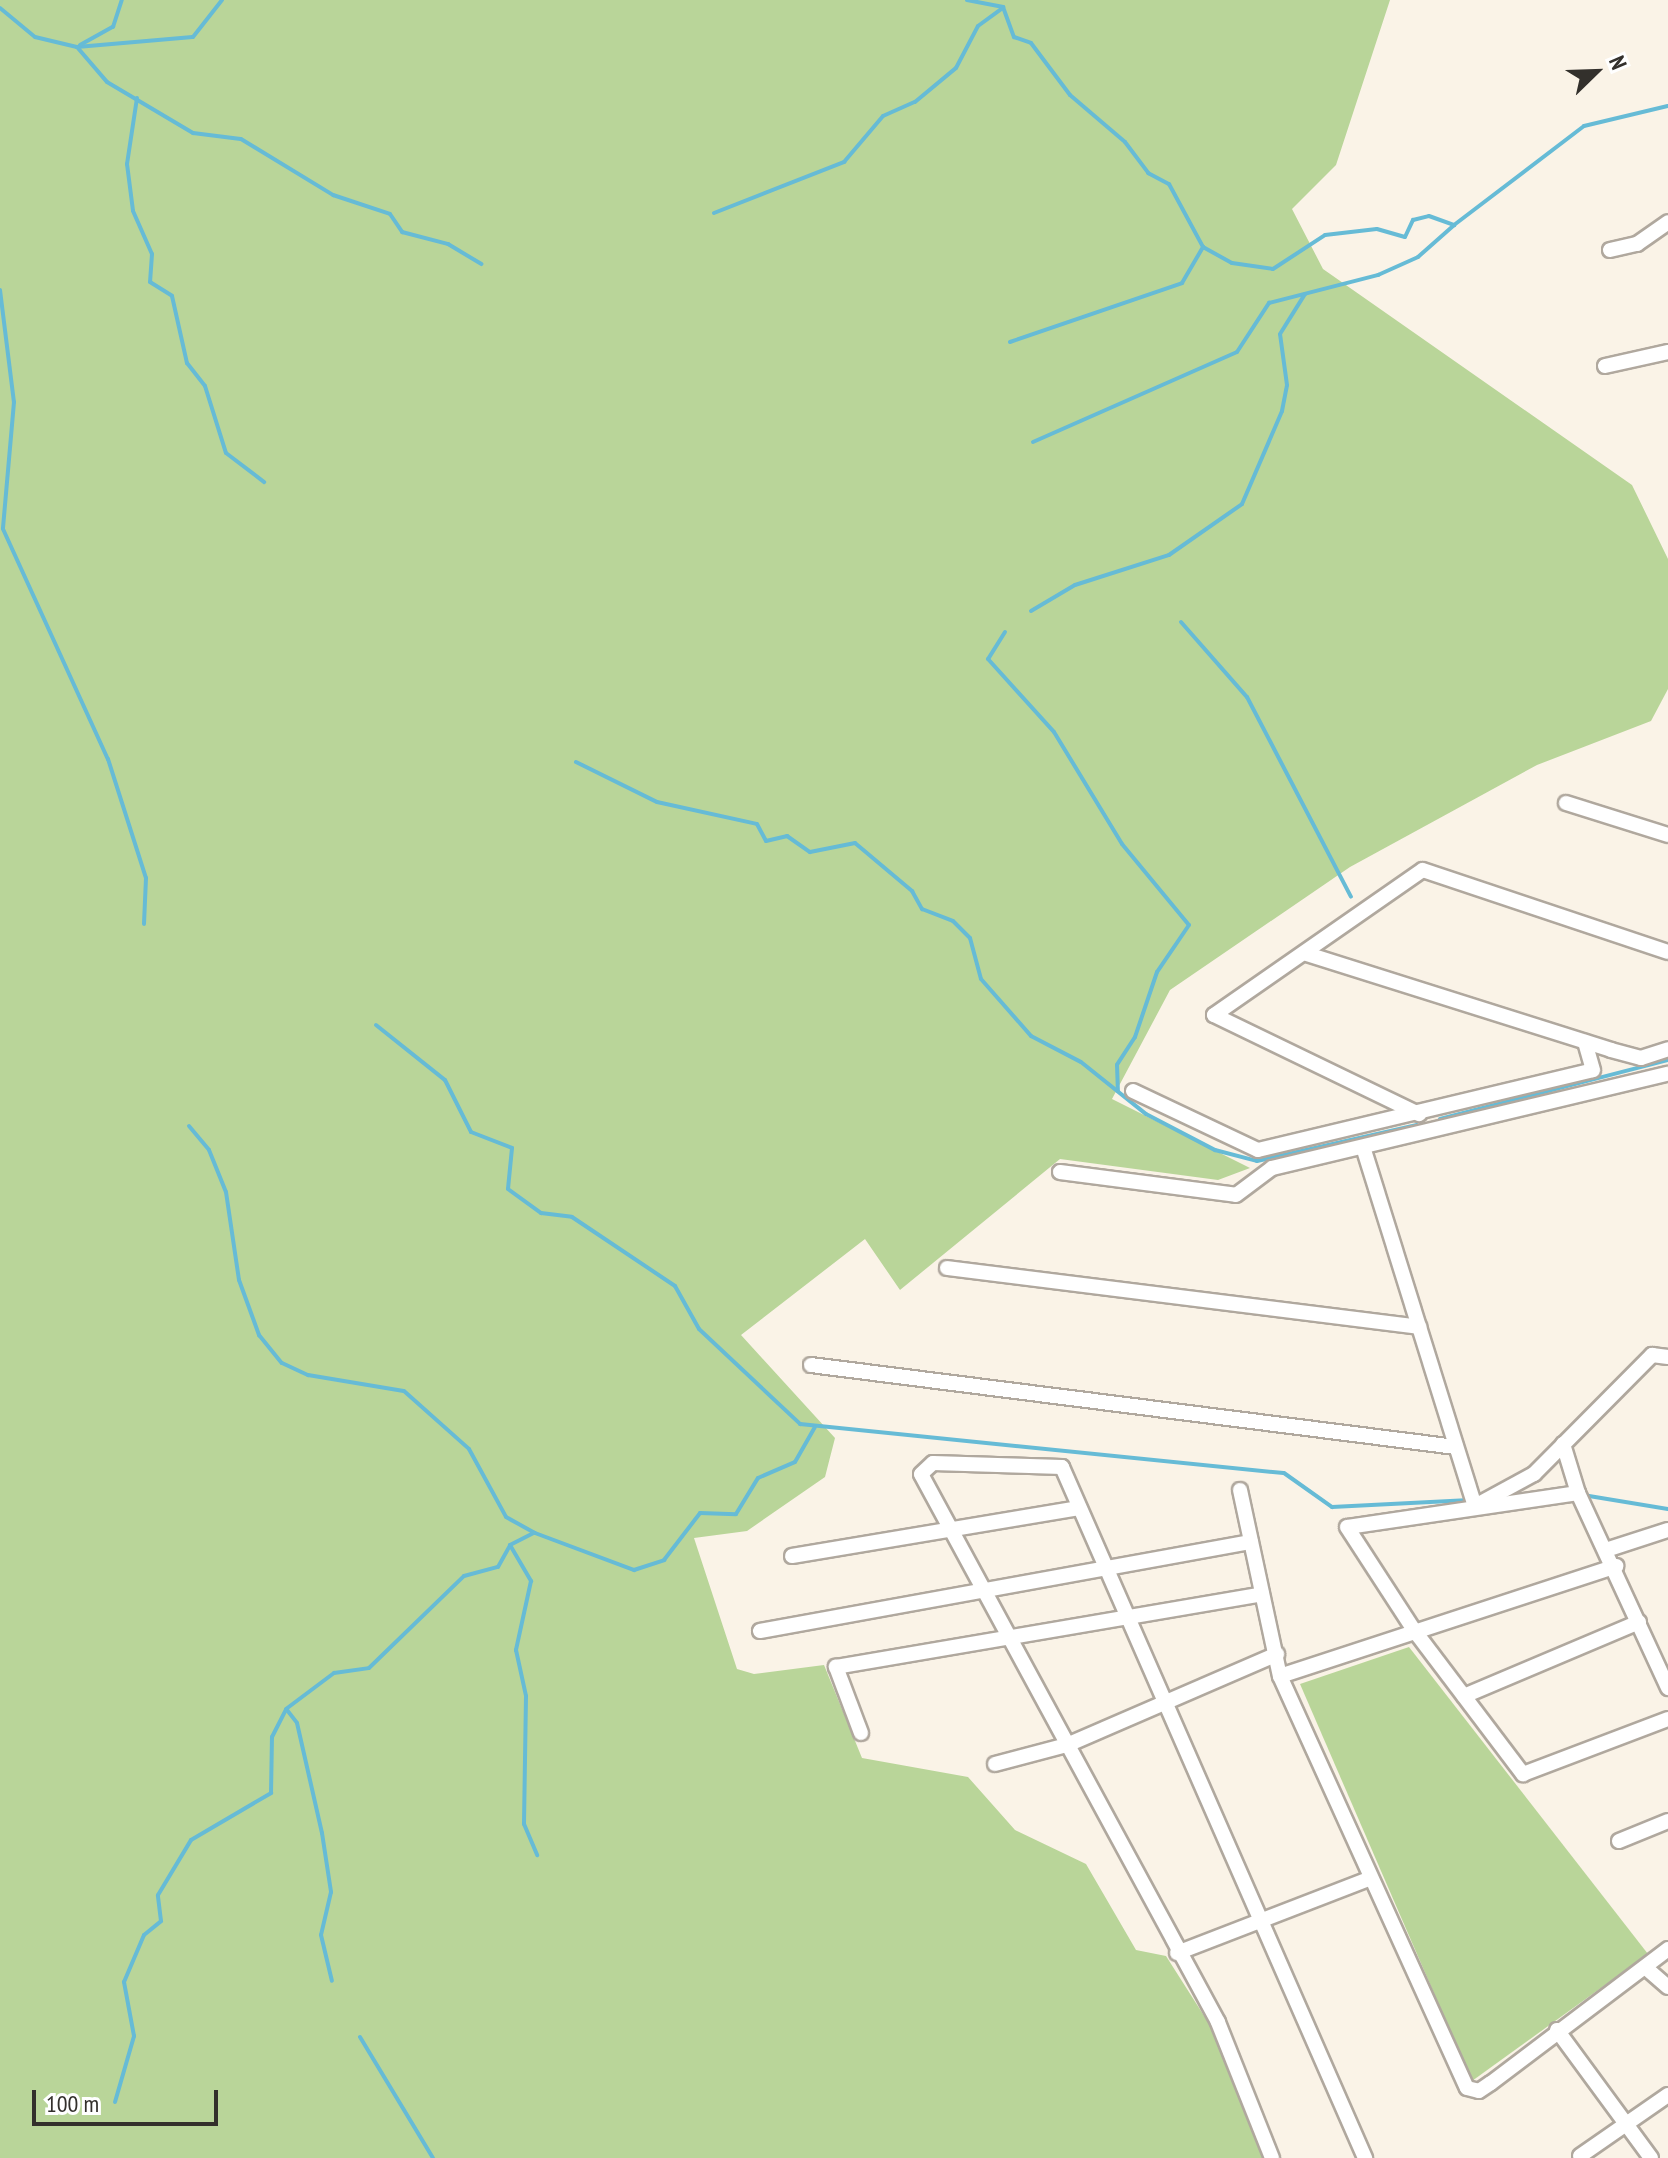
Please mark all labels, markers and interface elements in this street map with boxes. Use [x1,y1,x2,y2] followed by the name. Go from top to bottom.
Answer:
[1556,32,1636,112] north arrow
[1603,52,1633,74] text: N
[36,2074,222,2124] scale bar
[46,2088,99,2119] text: 100 m

